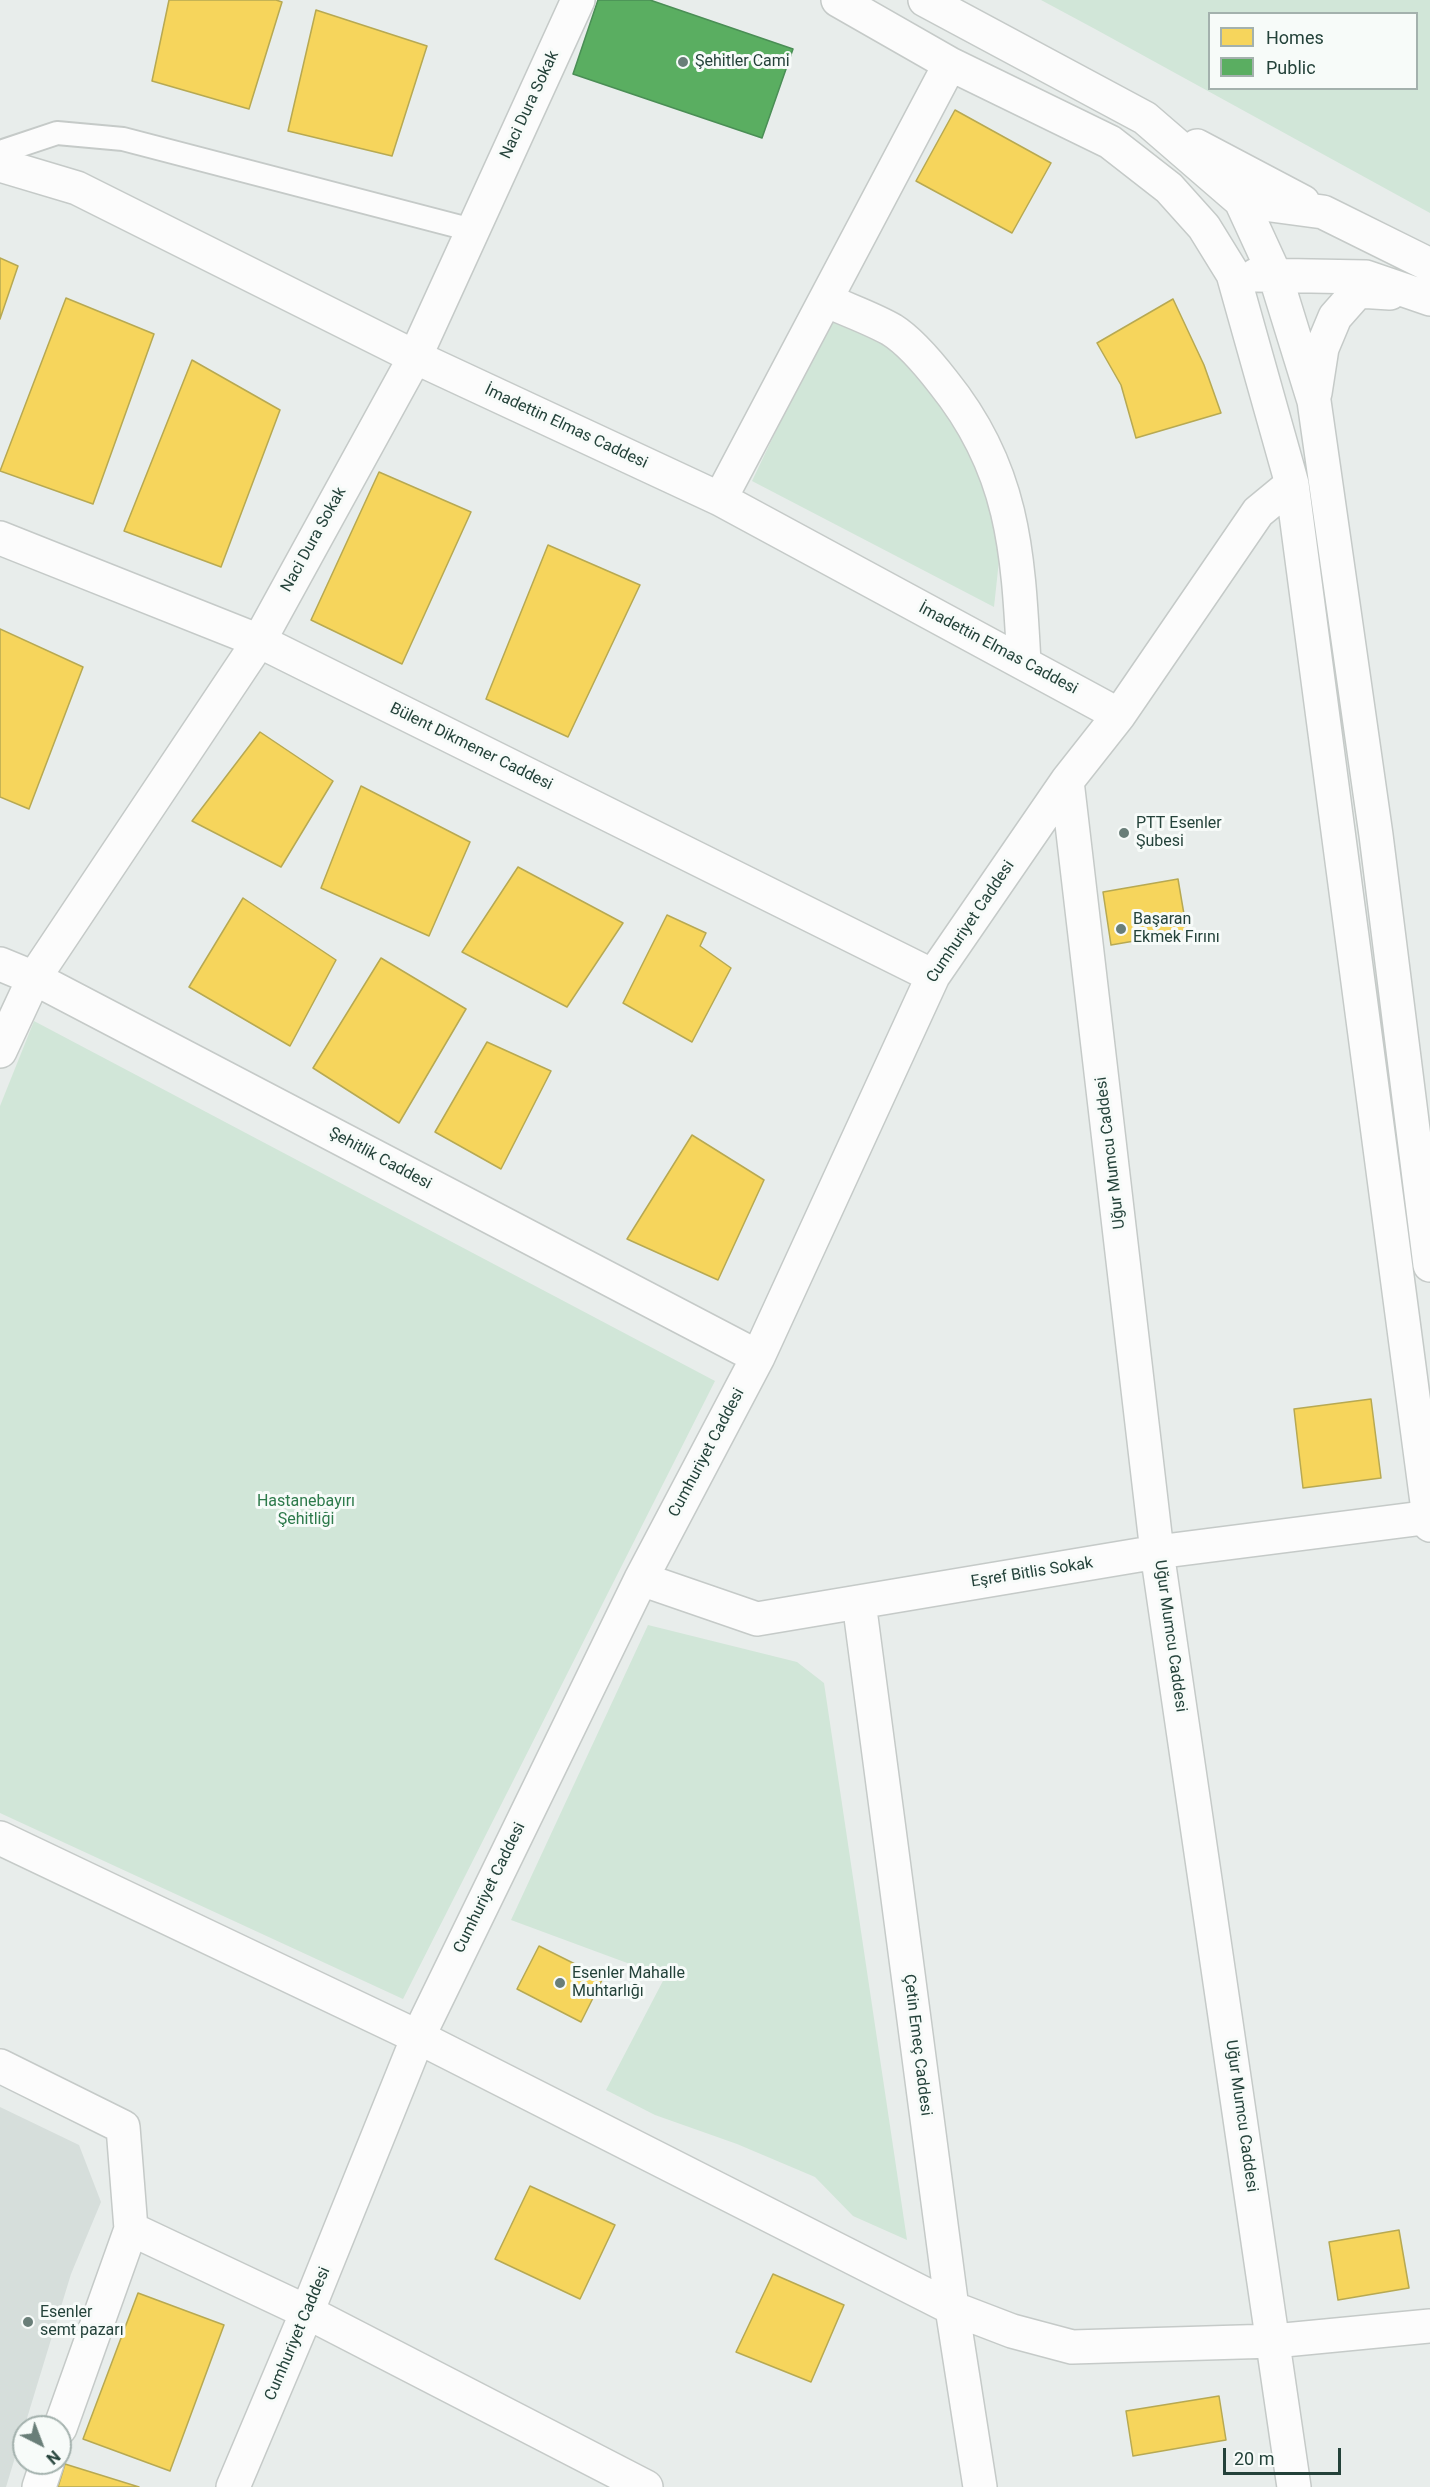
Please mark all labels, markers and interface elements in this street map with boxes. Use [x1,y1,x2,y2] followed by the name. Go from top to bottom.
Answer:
[1208,12,1418,90] legend
[1266,27,1324,48] text: Homes
[497,48,563,162] street label: Naci Dura Sokak
[695,52,790,72] place label: Şehitler Cami
[676,55,690,69] marker: Şehitler Cami
[1266,57,1316,78] text: Public
[482,381,650,473] street label: İmadettin Elmas Caddesi
[277,484,351,596] street label: Naci Dura Sokak
[915,599,1081,699] street label: İmadettin Elmas Caddesi
[386,699,556,795] street label: Bülent Dikmener Caddesi
[1136,814,1222,852] place label: PTT Esenler Şubesi
[1117,826,1131,840] marker: PTT Esenler Şubesi
[923,857,1019,987] street label: Cumhuriyet Caddesi
[1133,910,1220,948] place label: Başaran Ekmek Fırını
[1114,922,1128,936] marker: Başaran Ekmek Fırını
[1092,1076,1130,1230] street label: Uğur Mumcu Caddesi
[325,1124,435,1194] street label: Şehitlik Caddesi
[665,1385,749,1521] street label: Cumhuriyet Caddesi
[257,1492,355,1530] park label: Hastanebayırı Şehitliği
[970,1554,1094,1592] street label: Eşref Bitlis Sokak
[1150,1559,1190,1713] street label: Uğur Mumcu Caddesi
[450,1819,530,1957] street label: Cumhuriyet Caddesi
[572,1964,685,2002] place label: Esenler Mahalle Muhtarlığı
[899,1973,935,2117] street label: Çetin Emeç Caddesi
[553,1976,567,1990] marker: Esenler Mahalle Muhtarlığı
[1221,2039,1261,2193] street label: Uğur Mumcu Caddesi
[261,2264,335,2404] street label: Cumhuriyet Caddesi
[40,2303,124,2341] place label: Esenler semt pazarı
[21,2315,35,2329] marker: Esenler semt pazarı
[12,2415,72,2475] north arrow
[1226,2436,1344,2474] scale bar
[42,2446,64,2468] text: N
[1234,2448,1274,2469] text: 20 m

